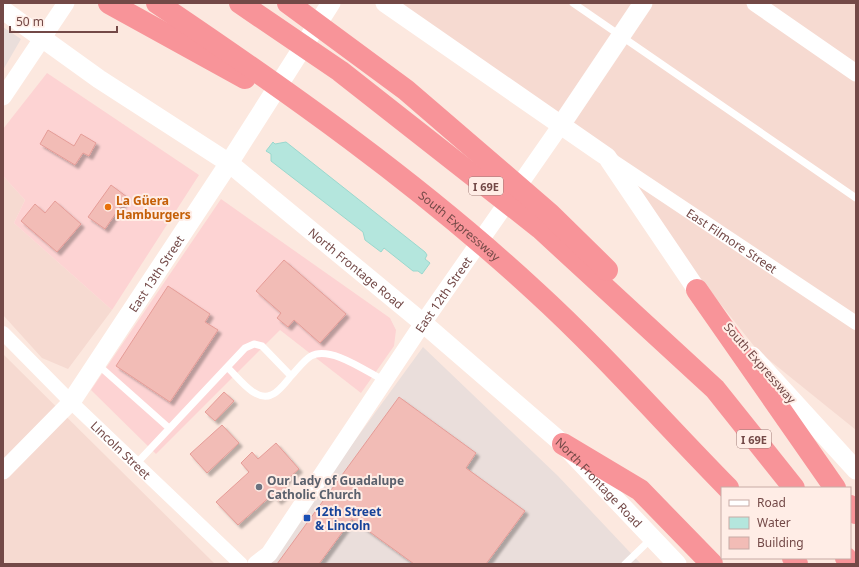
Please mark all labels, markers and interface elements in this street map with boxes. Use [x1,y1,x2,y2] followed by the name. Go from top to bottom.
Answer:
[10,8,117,34] scale bar
[16,13,44,30] text: 50 m
[469,177,503,195] road number: I 69E
[415,186,505,265] street label: South Expressway
[116,192,191,223] place label: La Güera Hamburgers
[103,202,113,212] marker: La Güera Hamburgers
[683,204,781,277] street label: East Filmore Street
[305,224,408,312] street label: North Frontage Road
[124,231,188,315] street label: East 13th Street
[411,252,476,336] street label: East 12th Street
[720,319,800,408] street label: South Expressway
[87,417,155,483] street label: Lincoln Street
[737,430,771,448] road number: I 69E
[552,433,646,531] street label: North Frontage Road
[267,472,404,503] place label: Our Lady of Guadalupe Catholic Church
[254,482,264,492] marker: Our Lady of Guadalupe Catholic Church
[721,487,851,559] legend
[757,494,786,511] text: Road
[315,503,381,534] place label: 12th Street & Lincoln
[302,513,312,523] marker: 12th Street & Lincoln
[757,514,791,531] text: Water
[757,534,804,551] text: Building

